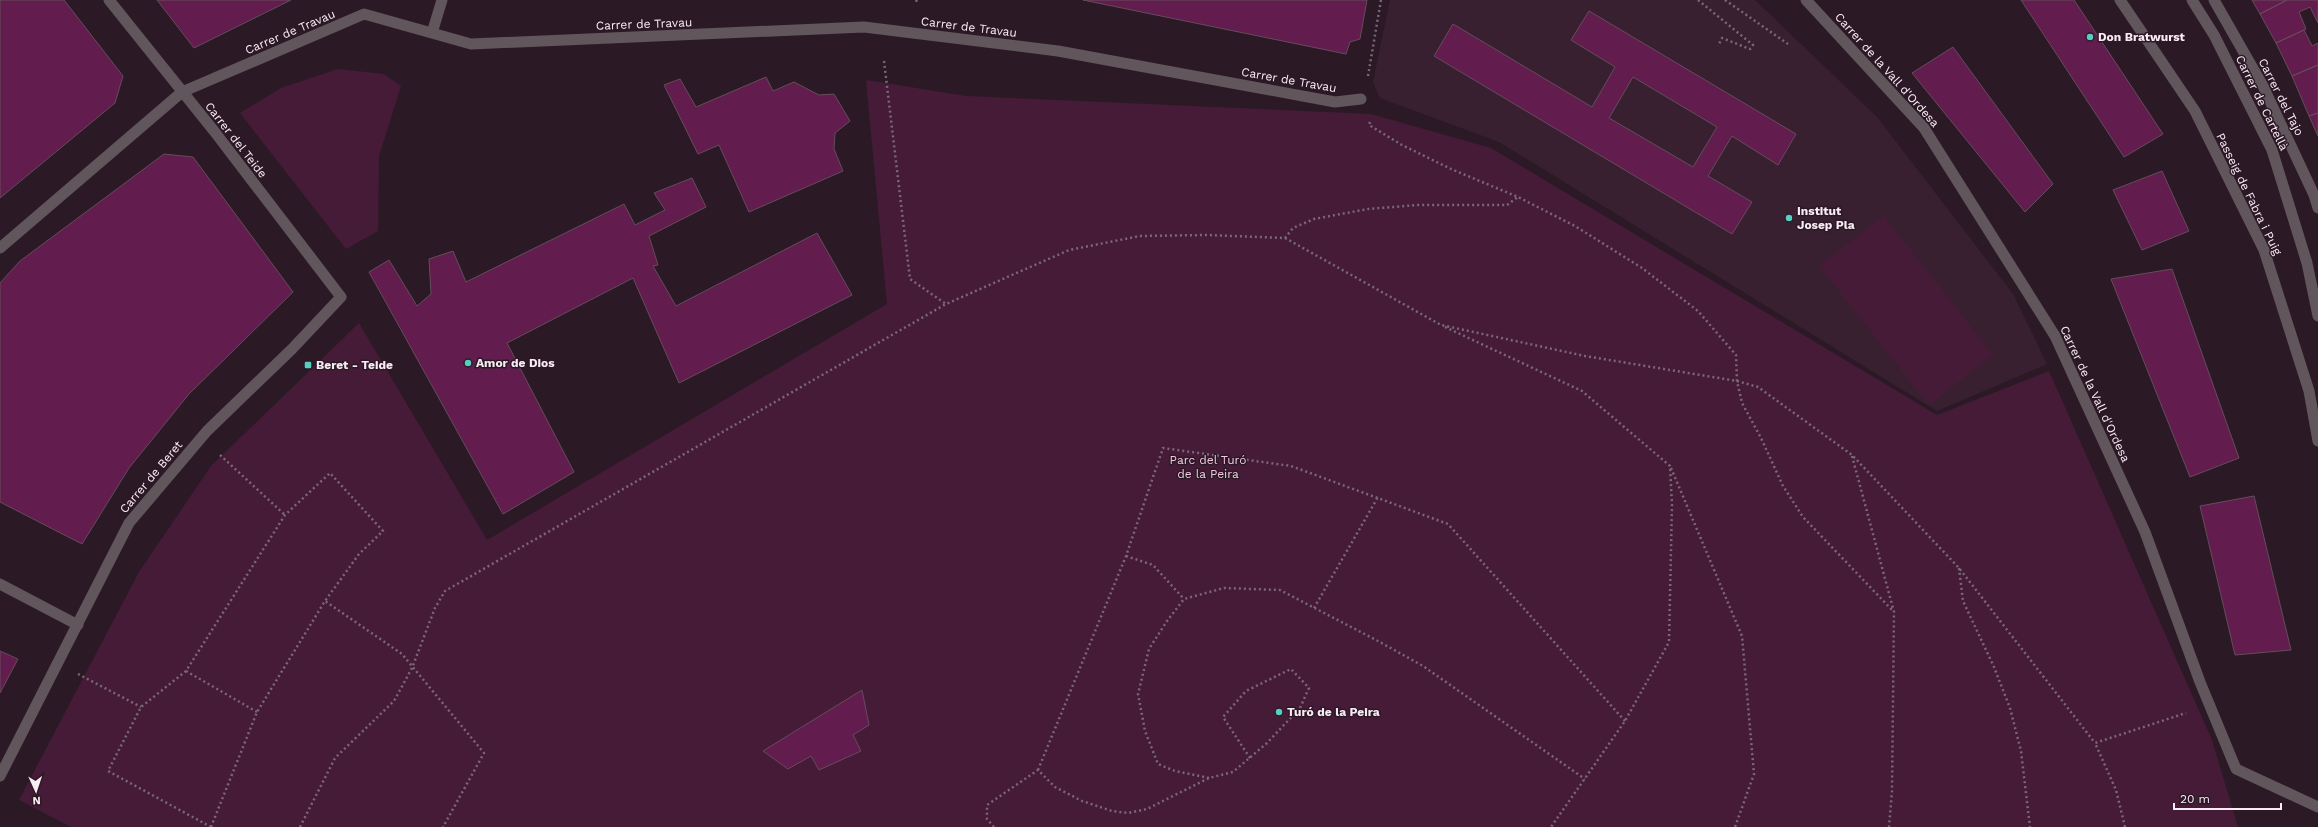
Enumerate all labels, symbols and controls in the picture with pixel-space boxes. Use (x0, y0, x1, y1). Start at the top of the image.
street label: Carrer de Travau (243, 7, 337, 57)
street label: Carrer de la Vall d'Ordesa (1832, 10, 1942, 130)
street label: Carrer de Travau (920, 14, 1018, 40)
street label: Carrer de Travau (596, 15, 692, 33)
place label: Don Bratwurst (2098, 30, 2186, 44)
marker: Don Bratwurst (2085, 32, 2095, 42)
street label: Carrer de Cartellà (2233, 53, 2291, 153)
street label: Carrer del Tajo (2255, 56, 2307, 138)
street label: Carrer de Travau (1240, 65, 1338, 95)
street label: Carrer del Teide (202, 99, 270, 181)
street label: Passeig de Fabra i Puig (2213, 131, 2285, 258)
place label: Institut Josep Pla (1797, 204, 1855, 232)
marker: Institut Josep Pla (1784, 213, 1794, 223)
street label: Carrer de la Vall d'Ordesa (2057, 323, 2133, 465)
place label: Amor de Dios (476, 356, 555, 370)
place label: Beret - Teide (316, 358, 393, 372)
marker: Amor de Dios (463, 358, 473, 368)
marker: Beret - Teide (303, 360, 313, 370)
street label: Carrer de Beret (117, 438, 185, 516)
park label: Parc del Turó de la Peira (1170, 453, 1246, 481)
place label: Turó de la Peira (1287, 705, 1380, 719)
marker: Turó de la Peira (1274, 707, 1284, 717)
north arrow (16, 771, 56, 811)
scale bar (2174, 785, 2281, 811)
text: 20 m (2180, 792, 2210, 806)
text: N (32, 794, 41, 807)

